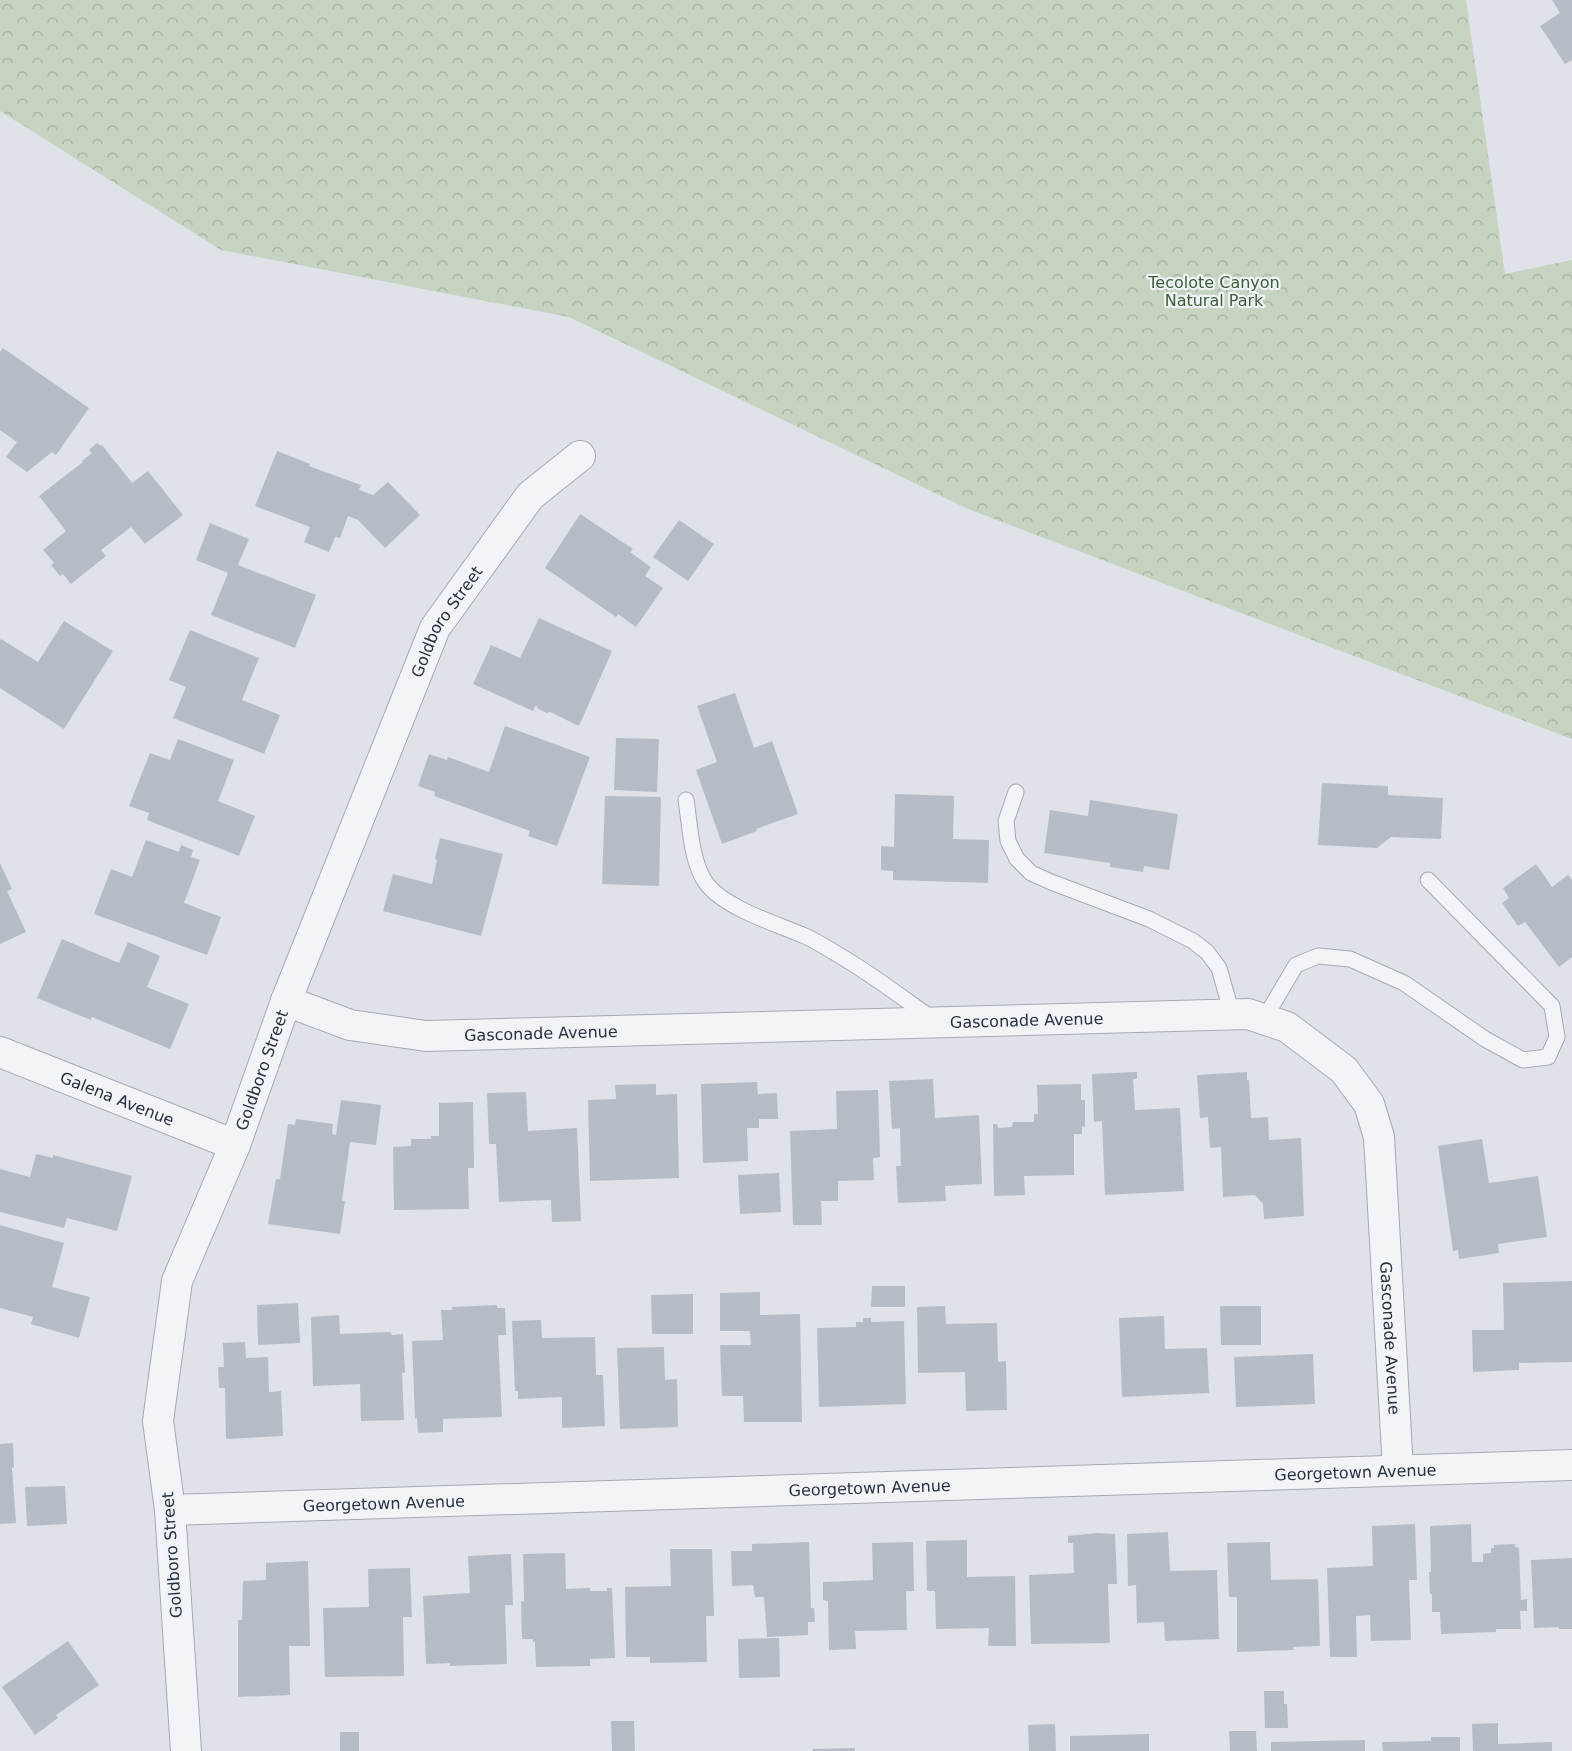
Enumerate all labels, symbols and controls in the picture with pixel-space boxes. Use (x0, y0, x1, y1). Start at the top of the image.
park label: Tecolote Canyon Natural Park (1147, 273, 1280, 310)
street label: Goldboro Street (407, 562, 486, 680)
street label: Goldboro Street (231, 1007, 292, 1133)
street label: Gasconade Avenue (950, 1008, 1104, 1031)
street label: Gasconade Avenue (464, 1021, 618, 1044)
street label: Galena Avenue (57, 1067, 177, 1129)
street label: Gasconade Avenue (1377, 1261, 1404, 1415)
street label: Georgetown Avenue (1274, 1460, 1437, 1484)
street label: Georgetown Avenue (788, 1475, 951, 1500)
street label: Goldboro Street (158, 1491, 186, 1619)
street label: Georgetown Avenue (303, 1491, 465, 1515)

